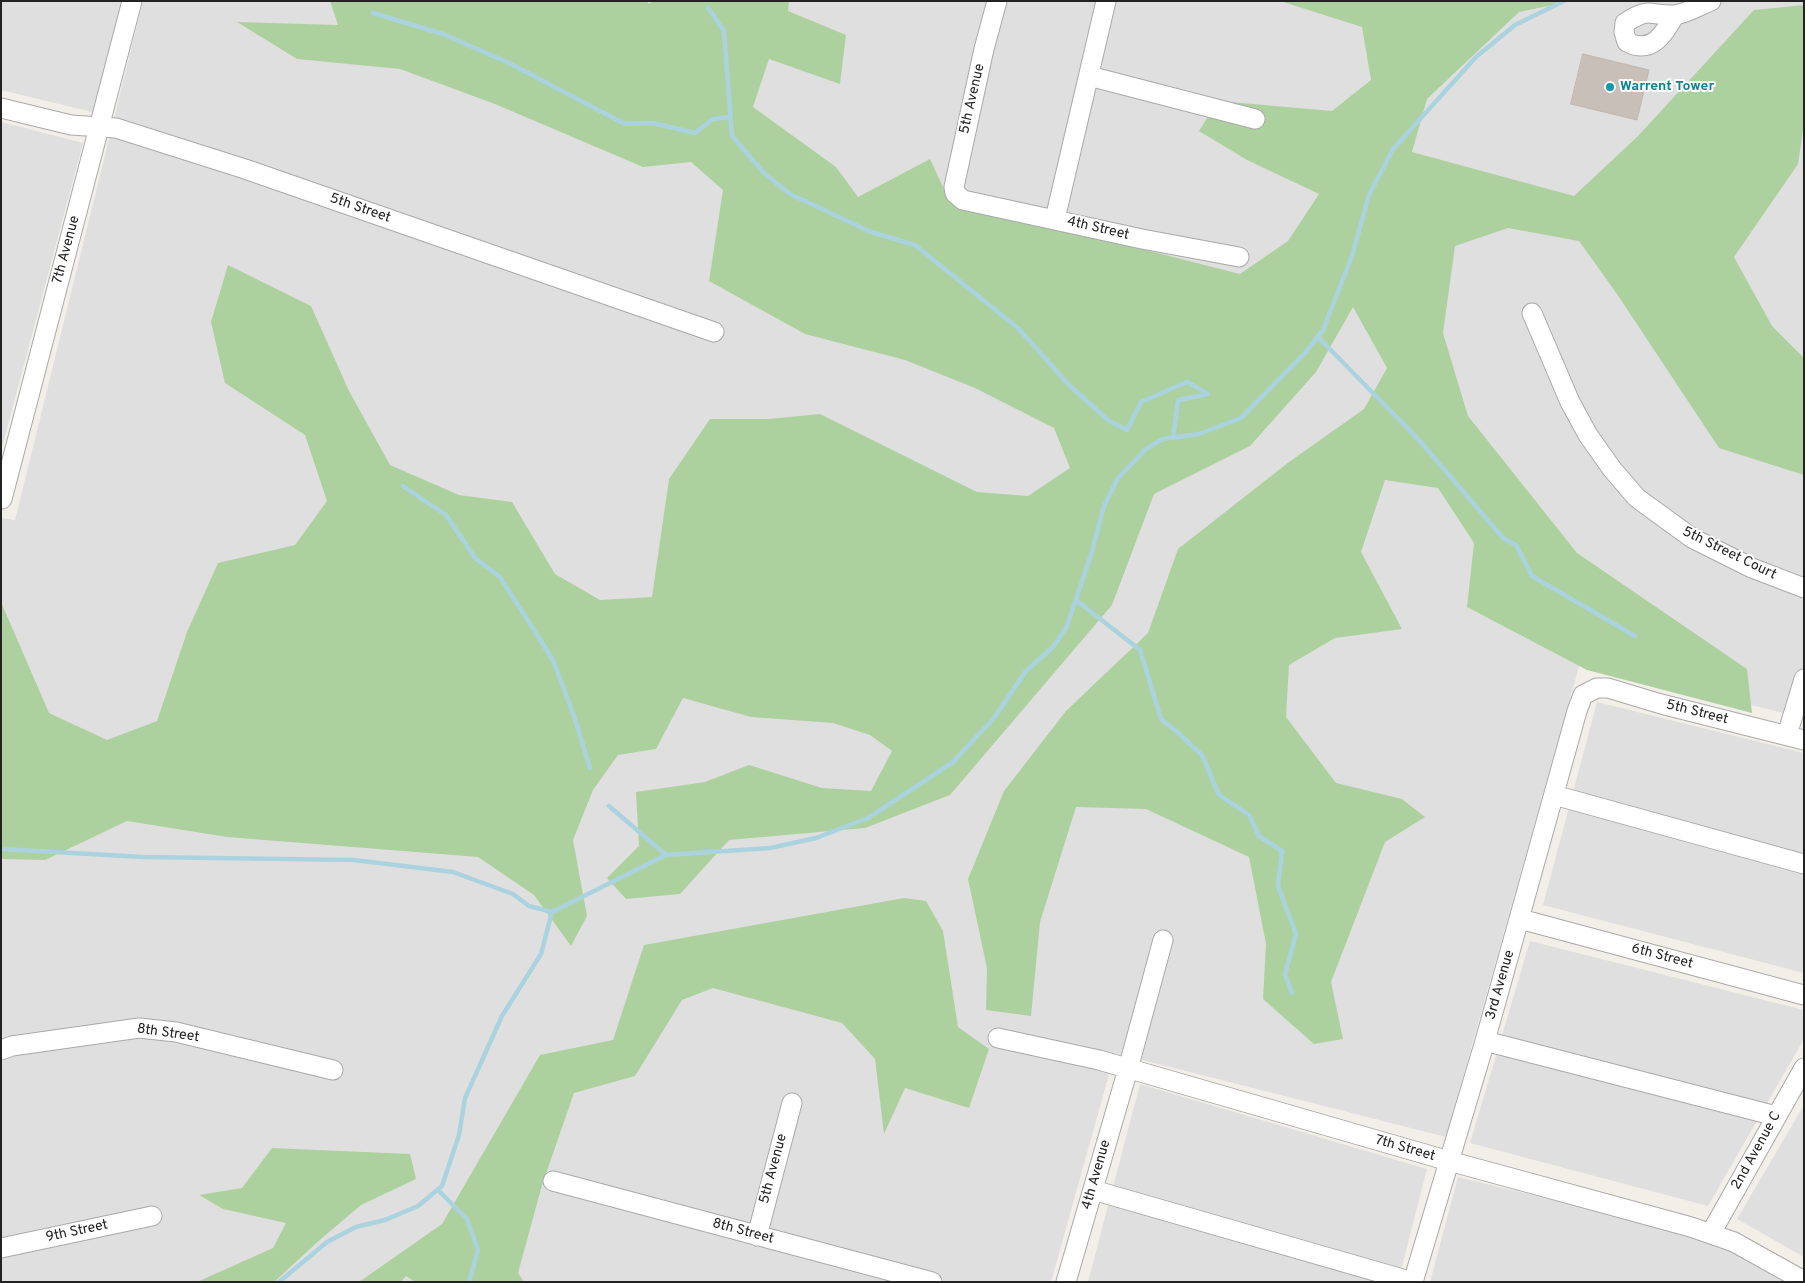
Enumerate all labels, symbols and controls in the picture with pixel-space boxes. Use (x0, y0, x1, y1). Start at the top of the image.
street label: 5th Avenue (957, 62, 989, 136)
place label: Warrent Tower (1620, 79, 1714, 95)
marker: Warrent Tower (1604, 81, 1616, 93)
street label: 5th Street (327, 191, 393, 227)
street label: 7th Avenue (50, 214, 84, 286)
street label: 4th Street (1065, 214, 1131, 244)
street label: 5th Street Court (1679, 524, 1779, 584)
street label: 5th Street (1664, 697, 1730, 729)
street label: 6th Street (1629, 941, 1695, 973)
street label: 3rd Avenue (1483, 948, 1519, 1022)
street label: 8th Street (136, 1021, 200, 1047)
street label: 2nd Avenue C (1729, 1109, 1785, 1193)
street label: 5th Avenue (757, 1132, 791, 1206)
street label: 7th Street (1373, 1132, 1437, 1166)
street label: 4th Avenue (1079, 1138, 1115, 1212)
street label: 8th Street (710, 1216, 776, 1248)
street label: 9th Street (44, 1217, 110, 1247)

